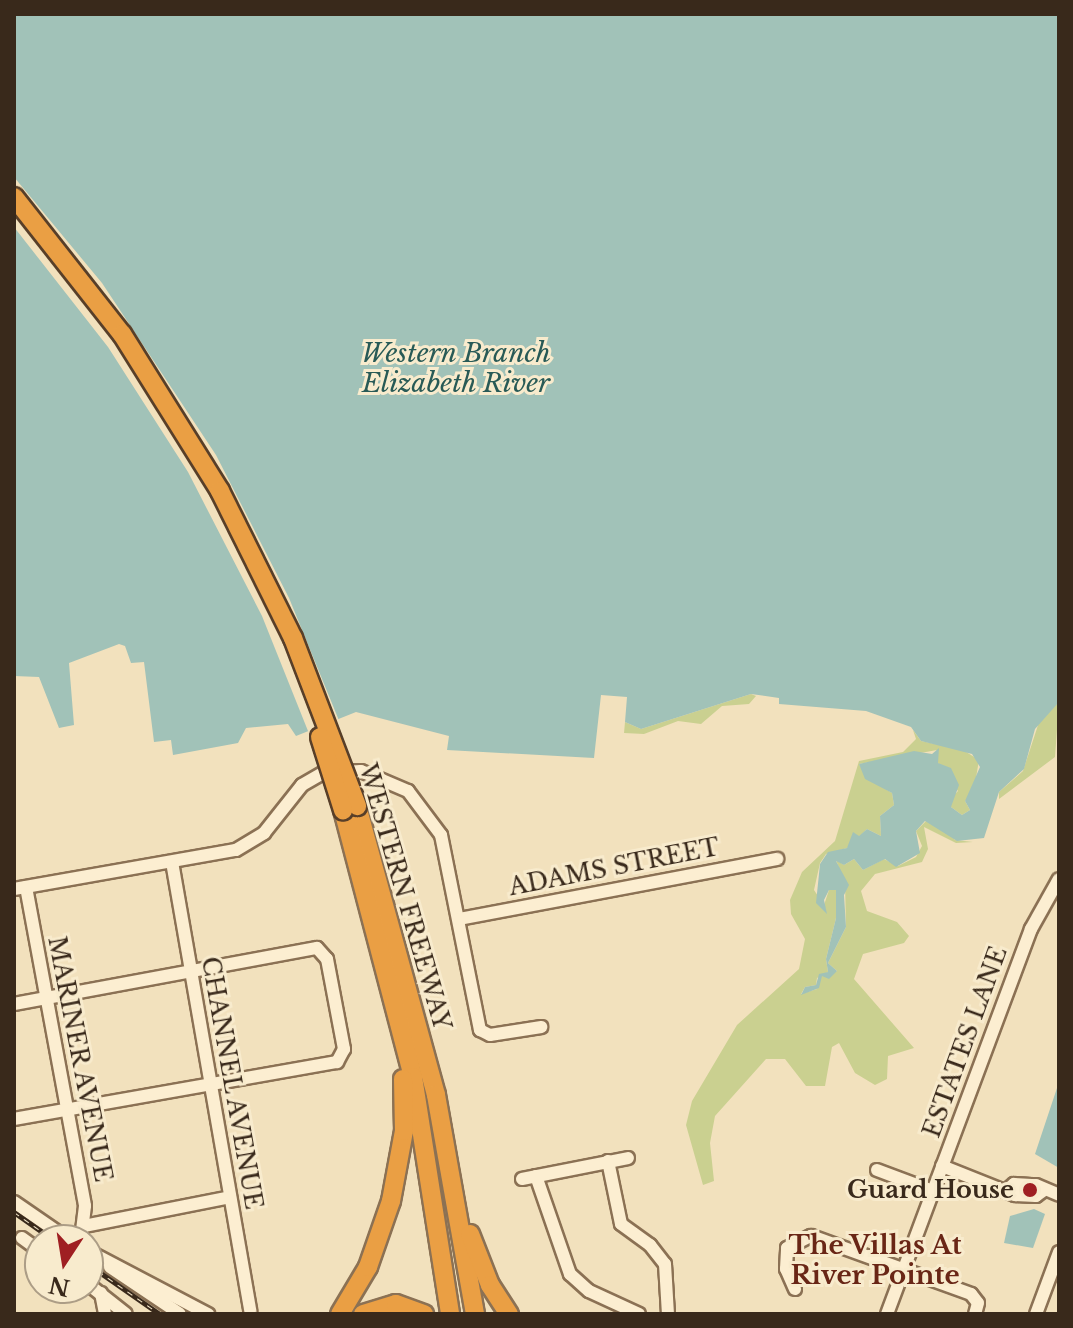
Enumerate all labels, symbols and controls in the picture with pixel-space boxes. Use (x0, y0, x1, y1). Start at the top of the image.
water label: Western Branch Elizabeth River (361, 338, 551, 400)
street label: WESTERN FREEWAY (353, 760, 457, 1034)
street label: ADAMS STREET (506, 832, 722, 902)
street label: MARINER AVENUE (42, 933, 118, 1185)
street label: ESTATES LANE (917, 943, 1013, 1141)
street label: CHANNEL AVENUE (195, 954, 269, 1212)
place label: Guard House (847, 1176, 1014, 1204)
marker: Guard House (1021, 1181, 1039, 1199)
north arrow (24, 1224, 104, 1304)
district label: The Villas At River Pointe (787, 1230, 963, 1292)
text: N (46, 1271, 72, 1301)

